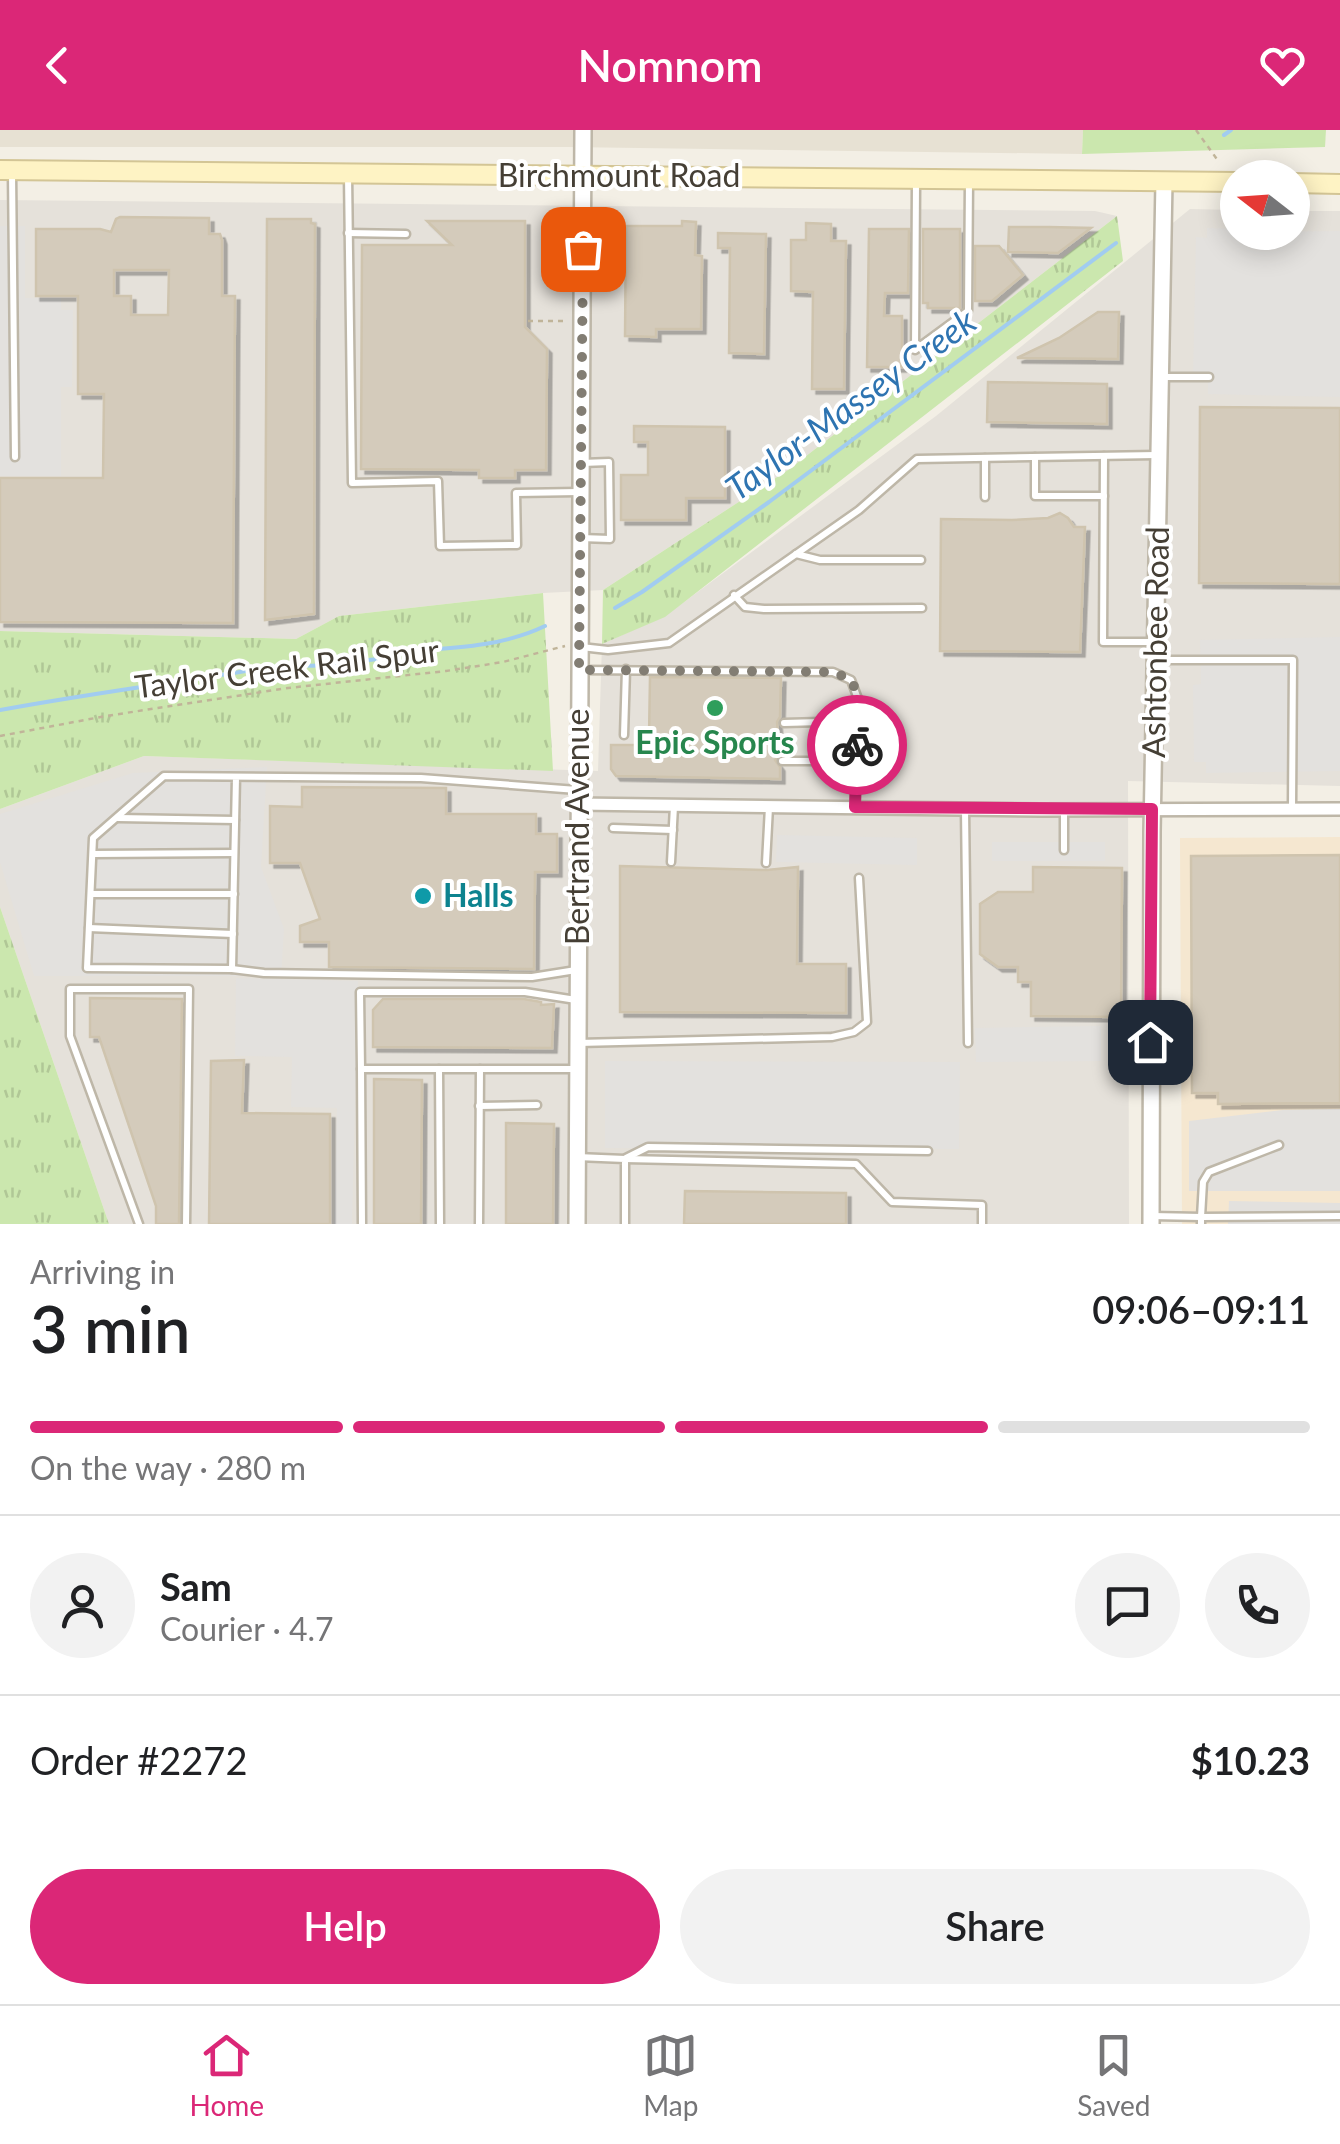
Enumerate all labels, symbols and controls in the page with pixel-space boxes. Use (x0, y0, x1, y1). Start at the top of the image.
icon: back (30, 38, 85, 93)
text: Nomnom (577, 38, 763, 92)
icon: heart (1255, 38, 1310, 93)
street label: Birchmount Road (498, 155, 740, 194)
north arrow (1220, 160, 1310, 250)
map controls (1220, 160, 1310, 250)
pin (541, 207, 626, 292)
icon: bag (556, 222, 611, 277)
water label: Taylor-Massey Creek (717, 298, 983, 508)
street label: Ashtonbee Road (1133, 526, 1176, 758)
street label: Taylor Creek Rail Spur (132, 629, 442, 706)
courier (807, 695, 907, 795)
marker: Epic Sports (704, 697, 726, 719)
street label: Bertrand Avenue (557, 709, 596, 945)
icon: bike (830, 718, 885, 773)
place label: Epic Sports (635, 722, 795, 761)
place label: Halls (443, 875, 513, 914)
marker: Halls (412, 885, 434, 907)
pin (1108, 1000, 1193, 1085)
icon: home (1123, 1015, 1178, 1070)
text: Arriving in (30, 1252, 175, 1291)
text: 09:06–09:11 (1092, 1286, 1310, 1332)
text: 3 min (30, 1289, 190, 1367)
text: On the way · 280 m (30, 1448, 306, 1487)
button: person (30, 1553, 135, 1658)
button: chat (1075, 1553, 1180, 1658)
button: phone (1205, 1553, 1310, 1658)
text: Sam (160, 1563, 232, 1609)
text: Courier · 4.7 (160, 1609, 334, 1648)
text: Order #2272 (30, 1737, 247, 1783)
text: $10.23 (1191, 1737, 1310, 1783)
button: Help (30, 1869, 660, 1984)
button: Share (680, 1869, 1310, 1984)
tab: Home (190, 2028, 264, 2122)
tab: Map (643, 2028, 698, 2122)
tab: Saved (1077, 2028, 1150, 2122)

